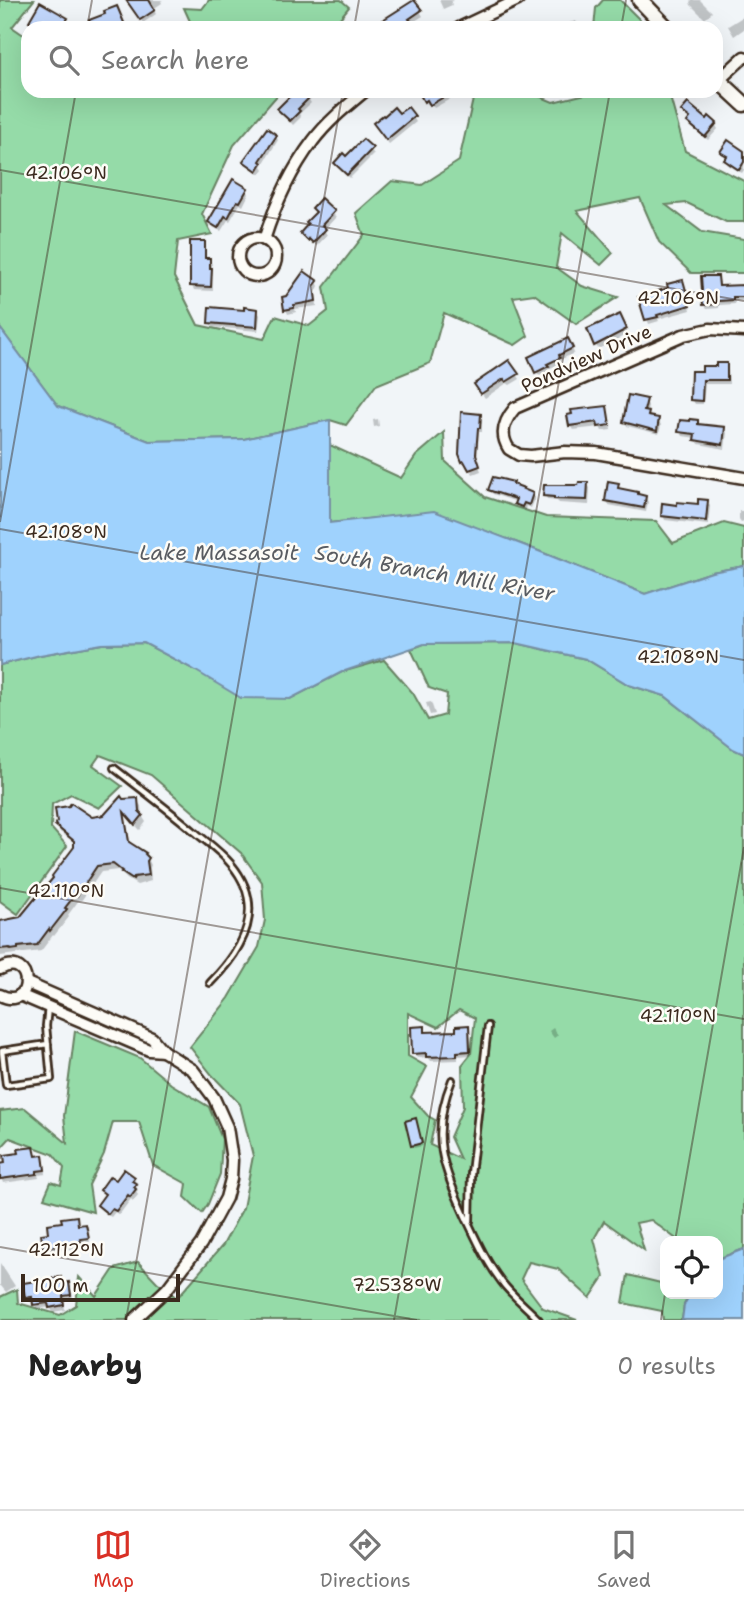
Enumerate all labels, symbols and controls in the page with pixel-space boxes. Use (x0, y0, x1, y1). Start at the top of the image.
search box (21, 21, 723, 98)
icon: search (45, 41, 83, 79)
text: Search here (101, 42, 250, 77)
text: 42.106°N (25, 161, 107, 185)
text: 42.106°N (637, 286, 719, 310)
street label: Pondview Drive (517, 318, 655, 398)
text: 42.108°N (25, 520, 107, 544)
water label: South Branch Mill River (313, 538, 558, 608)
water label: Lake Massasoit (139, 539, 299, 567)
text: 42.108°N (637, 645, 719, 669)
text: 42.110°N (28, 879, 104, 903)
text: 42.110°N (640, 1004, 716, 1028)
map controls (660, 1236, 723, 1299)
button: locate (660, 1236, 723, 1299)
text: 42.112°N (28, 1238, 104, 1262)
scale bar (21, 1271, 180, 1303)
text: 100 m (32, 1273, 89, 1298)
text: 72.538°W (352, 1273, 442, 1297)
text: Nearby (28, 1345, 143, 1386)
text: 0 results (617, 1351, 716, 1381)
tab: Map (93, 1526, 134, 1593)
tab: Directions (320, 1526, 411, 1593)
tab: Saved (597, 1526, 651, 1593)

